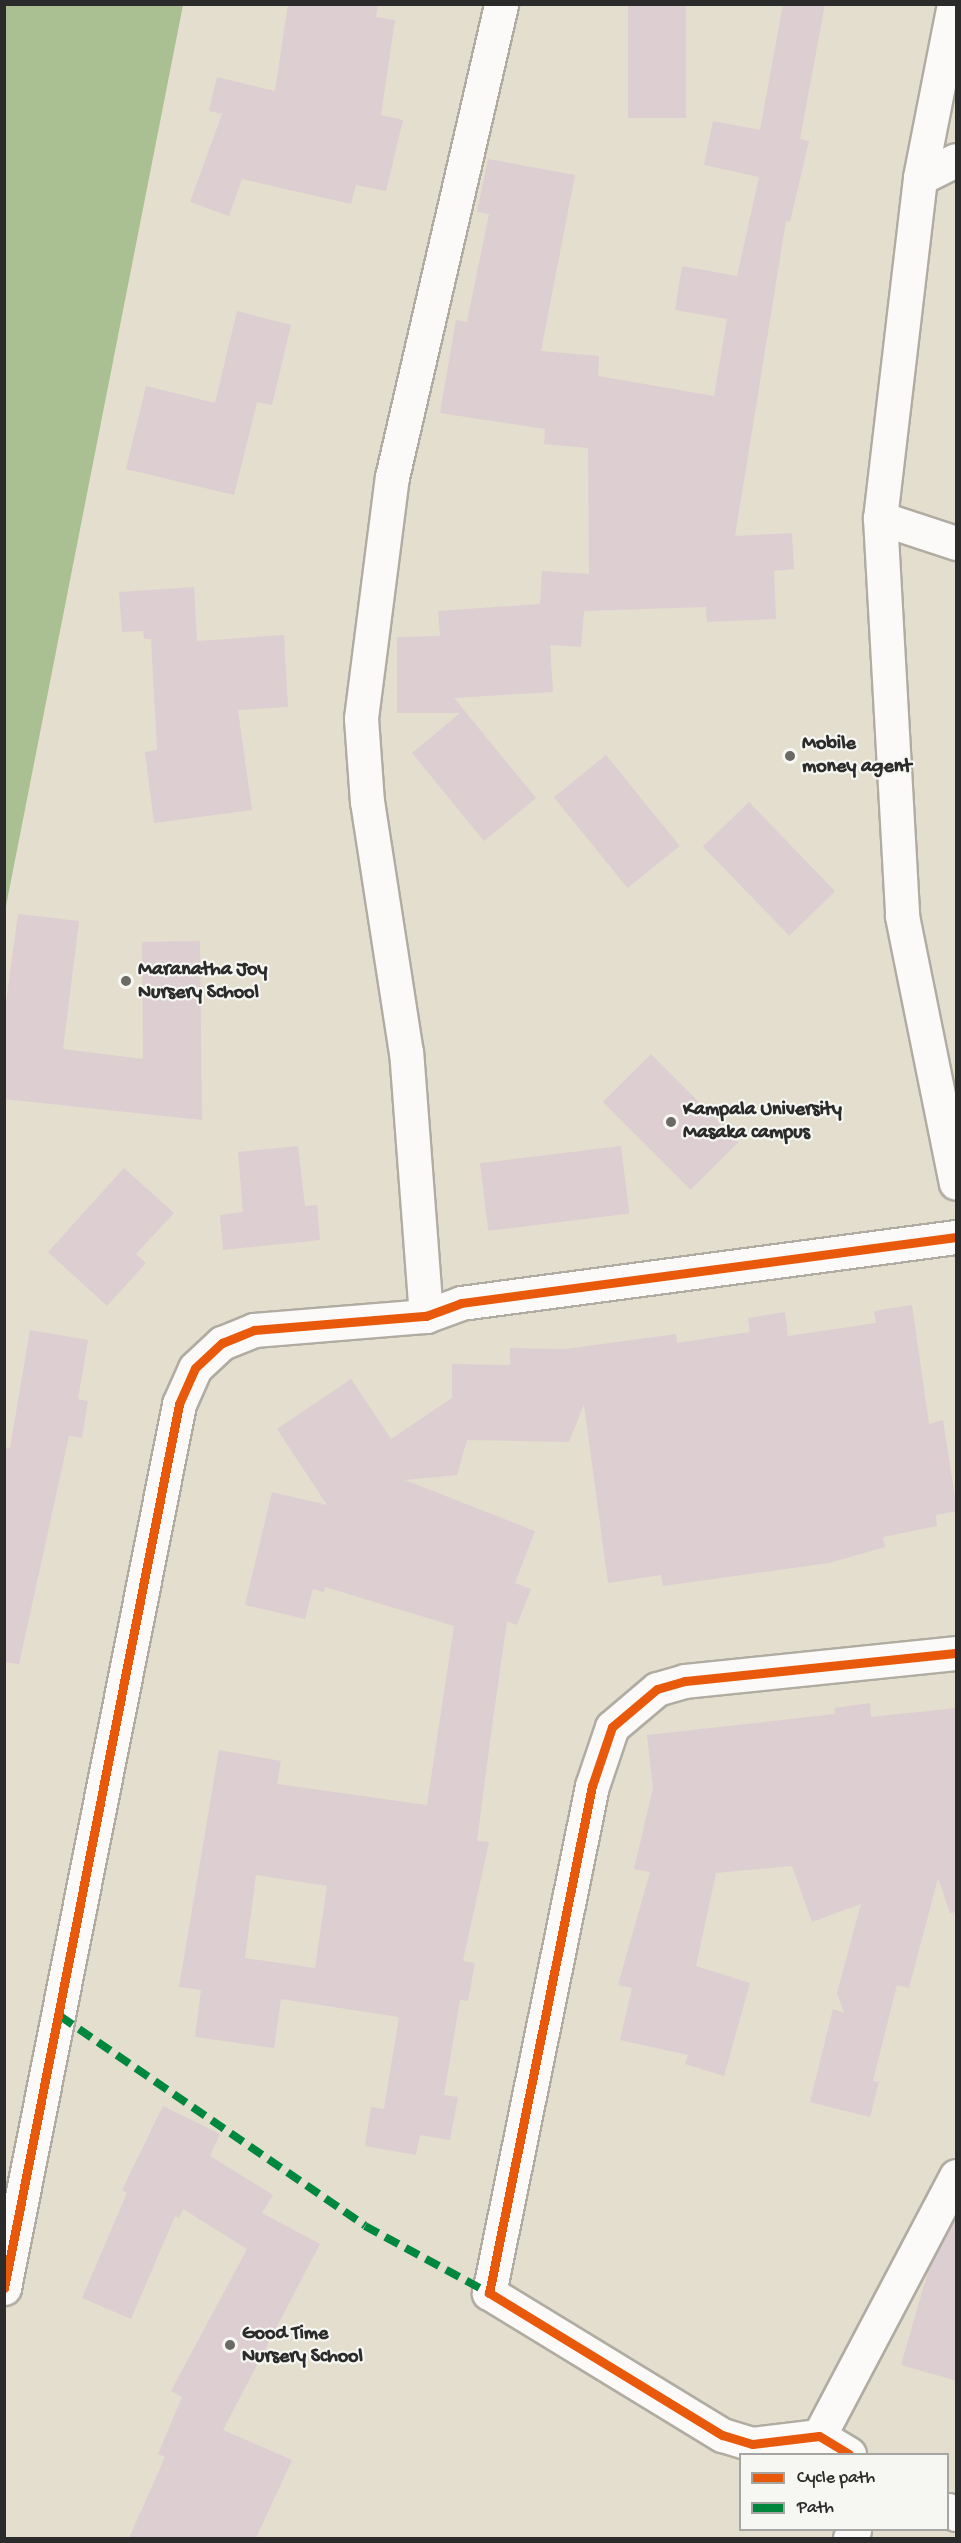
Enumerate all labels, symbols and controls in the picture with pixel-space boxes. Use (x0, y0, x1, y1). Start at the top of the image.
place label: Mobile money agent (802, 732, 911, 779)
marker: Mobile money agent (783, 749, 797, 763)
place label: Maranatha Joy Nursery School (138, 958, 267, 1005)
marker: Maranatha Joy Nursery School (119, 974, 133, 988)
place label: Kampala University Masaka campus (683, 1098, 842, 1145)
marker: Kampala University Masaka campus (664, 1115, 678, 1129)
place label: Good Time Nursery School (242, 2322, 363, 2369)
marker: Good Time Nursery School (223, 2338, 237, 2352)
legend (739, 2453, 949, 2531)
text: Cycle path (797, 2468, 875, 2489)
text: Path (797, 2498, 834, 2519)

